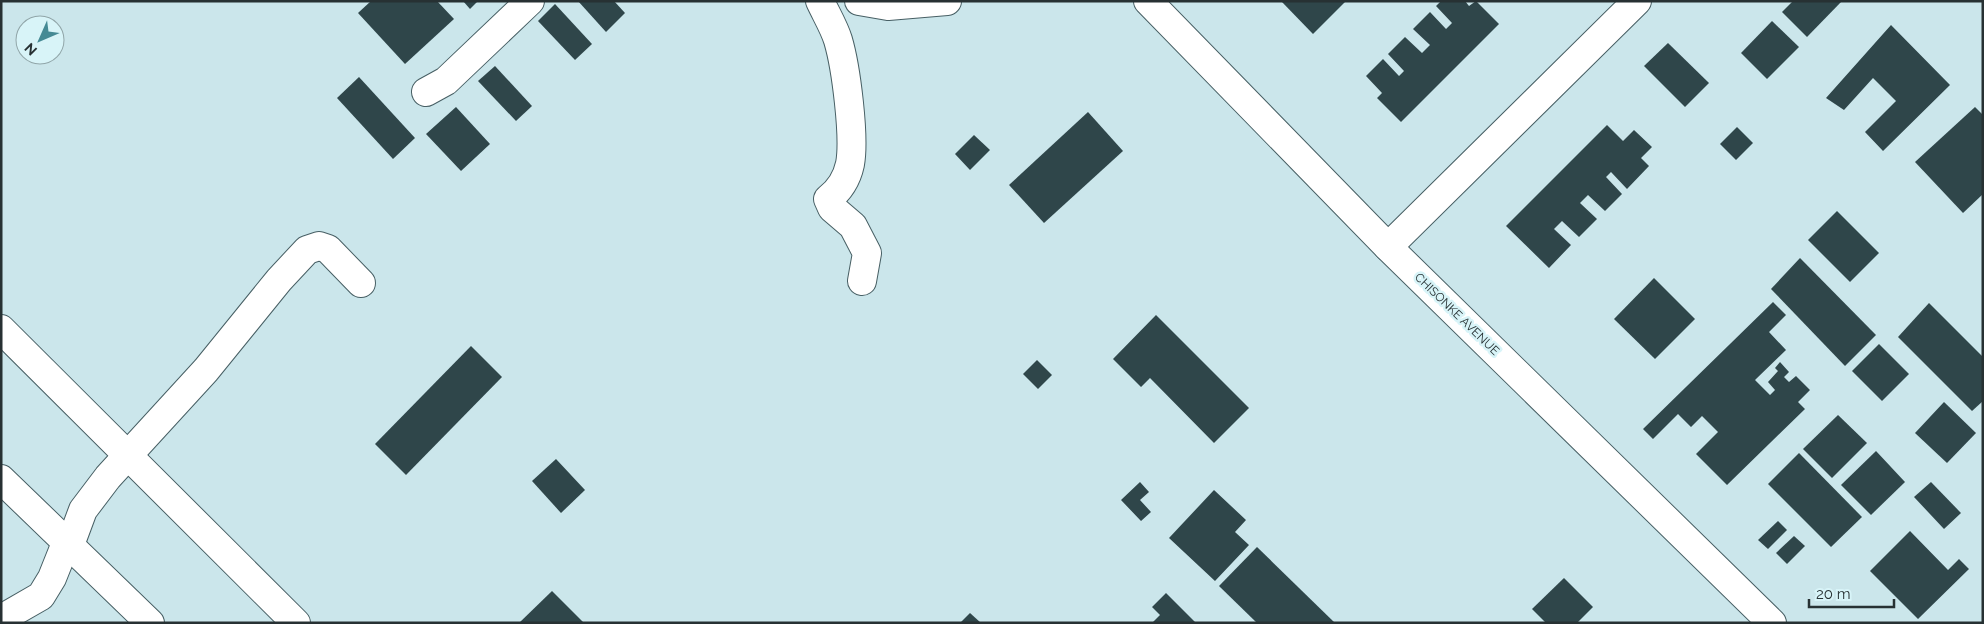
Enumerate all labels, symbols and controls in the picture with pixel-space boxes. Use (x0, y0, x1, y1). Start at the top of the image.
north arrow (15, 15, 65, 65)
text: N (21, 40, 40, 59)
street label: CHISONKE AVENUE (1412, 270, 1502, 358)
scale bar (1809, 576, 1894, 608)
text: 20 m (1816, 585, 1851, 603)

